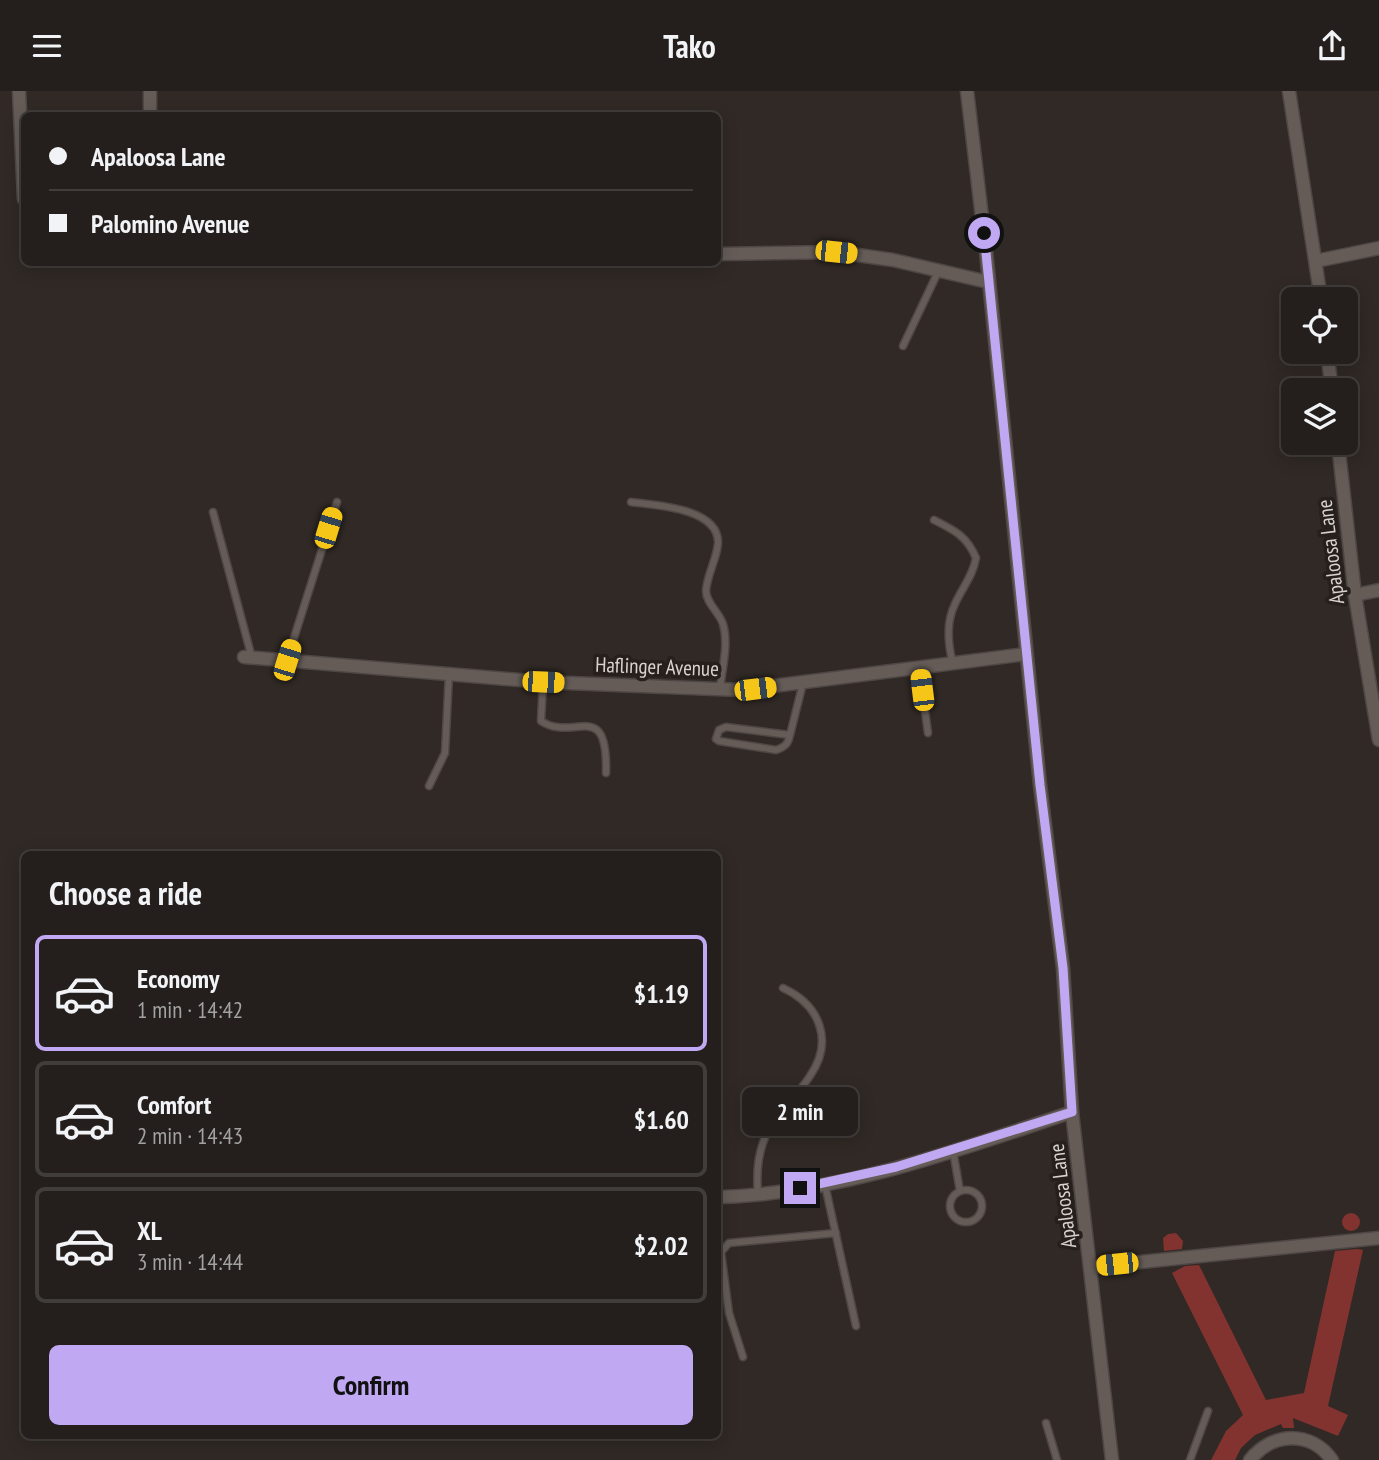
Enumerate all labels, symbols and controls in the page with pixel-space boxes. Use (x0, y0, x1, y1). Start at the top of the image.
text: Tako (663, 25, 716, 67)
icon: menu (28, 27, 66, 65)
icon: share (1313, 27, 1351, 65)
text: Apaloosa Lane (91, 140, 226, 173)
text: Palomino Avenue (91, 207, 250, 240)
route start (968, 217, 1000, 249)
car (815, 239, 858, 265)
map controls (1281, 287, 1358, 455)
button: locate (1281, 287, 1358, 364)
button: layers (1281, 378, 1358, 455)
street label: Apaloosa Lane (1311, 498, 1350, 606)
car (312, 505, 345, 551)
car (271, 637, 304, 683)
street label: Haflinger Avenue (595, 651, 719, 682)
car (910, 668, 935, 712)
car (522, 671, 565, 693)
car (733, 676, 778, 702)
text: Choose a ride (49, 872, 202, 914)
icon: car (53, 962, 116, 1025)
text: Economy (137, 962, 219, 995)
text: $1.19 (634, 977, 689, 1010)
text: 1 min · 14:42 (137, 995, 243, 1024)
callout: 2 min (742, 1087, 858, 1135)
icon: car (53, 1088, 116, 1151)
text: Comfort (137, 1088, 211, 1121)
text: 2 min (777, 1097, 823, 1126)
text: $1.60 (634, 1103, 689, 1136)
text: 2 min · 14:43 (137, 1121, 243, 1150)
street label: Apaloosa Lane (1043, 1142, 1082, 1250)
route end (784, 1172, 816, 1204)
icon: car (53, 1214, 116, 1277)
text: XL (137, 1214, 162, 1247)
text: $2.02 (634, 1229, 689, 1262)
text: 3 min · 14:44 (137, 1247, 243, 1276)
car (1096, 1251, 1139, 1277)
button: Confirm (49, 1345, 693, 1425)

